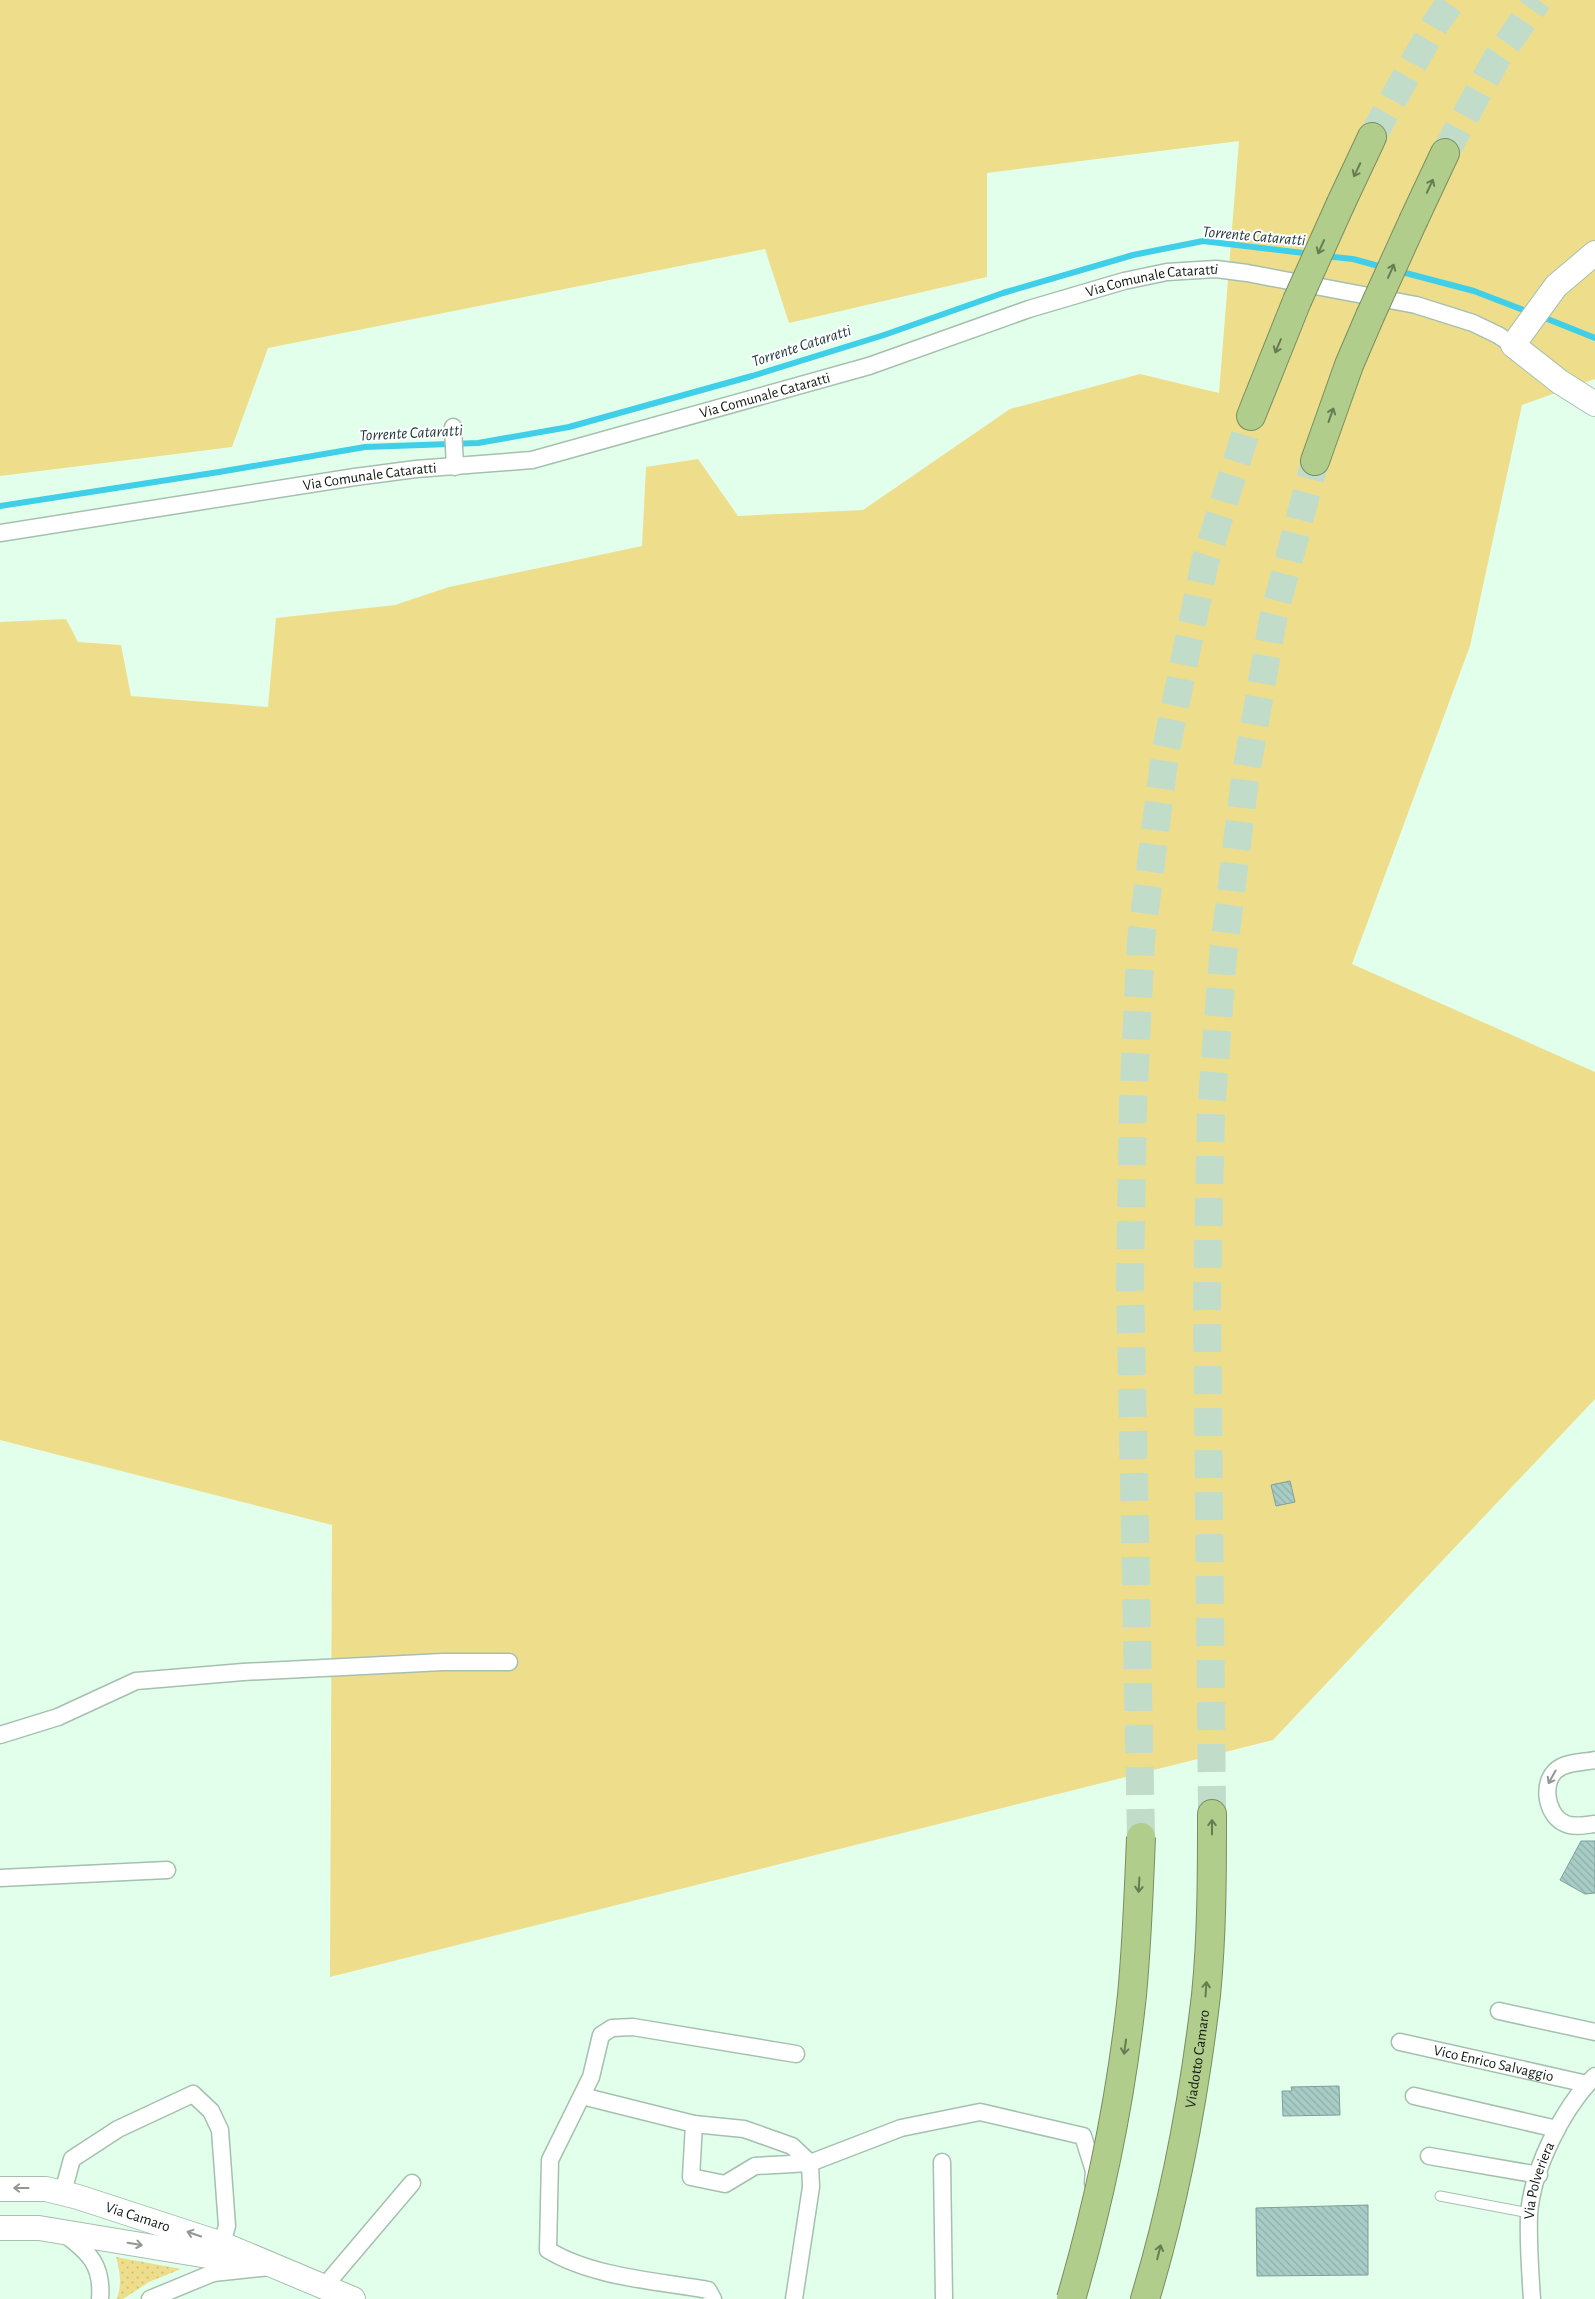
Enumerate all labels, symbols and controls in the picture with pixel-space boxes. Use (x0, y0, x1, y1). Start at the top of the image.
one-way arrow (1352, 162, 1361, 177)
one-way arrow (1426, 179, 1435, 194)
water label: Torrente Cataratti (1202, 224, 1307, 249)
one-way arrow (1316, 239, 1325, 254)
street label: Via Comunale Cataratti (1084, 262, 1219, 300)
one-way arrow (1386, 264, 1396, 279)
water label: Torrente Cataratti (750, 322, 853, 370)
one-way arrow (1272, 338, 1282, 353)
street label: Via Comunale Cataratti (698, 370, 832, 421)
one-way arrow (1327, 407, 1336, 423)
water label: Torrente Cataratti (359, 422, 464, 444)
street label: Via Comunale Cataratti (302, 460, 437, 493)
one-way arrow (1547, 1770, 1557, 1784)
one-way arrow (1207, 1819, 1217, 1836)
one-way arrow (1134, 1876, 1144, 1893)
one-way arrow (1201, 1981, 1211, 1997)
street label: Viadotto Camaro (1183, 2009, 1212, 2109)
one-way arrow (1120, 2039, 1130, 2055)
street label: Vico Enrico Salvaggio (1432, 2043, 1555, 2084)
street label: Via Polveriera (1522, 2140, 1557, 2220)
one-way arrow (14, 2183, 30, 2193)
street label: Via Camaro (104, 2199, 172, 2235)
one-way arrow (187, 2229, 203, 2238)
one-way arrow (126, 2240, 142, 2250)
one-way arrow (1155, 2245, 1164, 2261)

